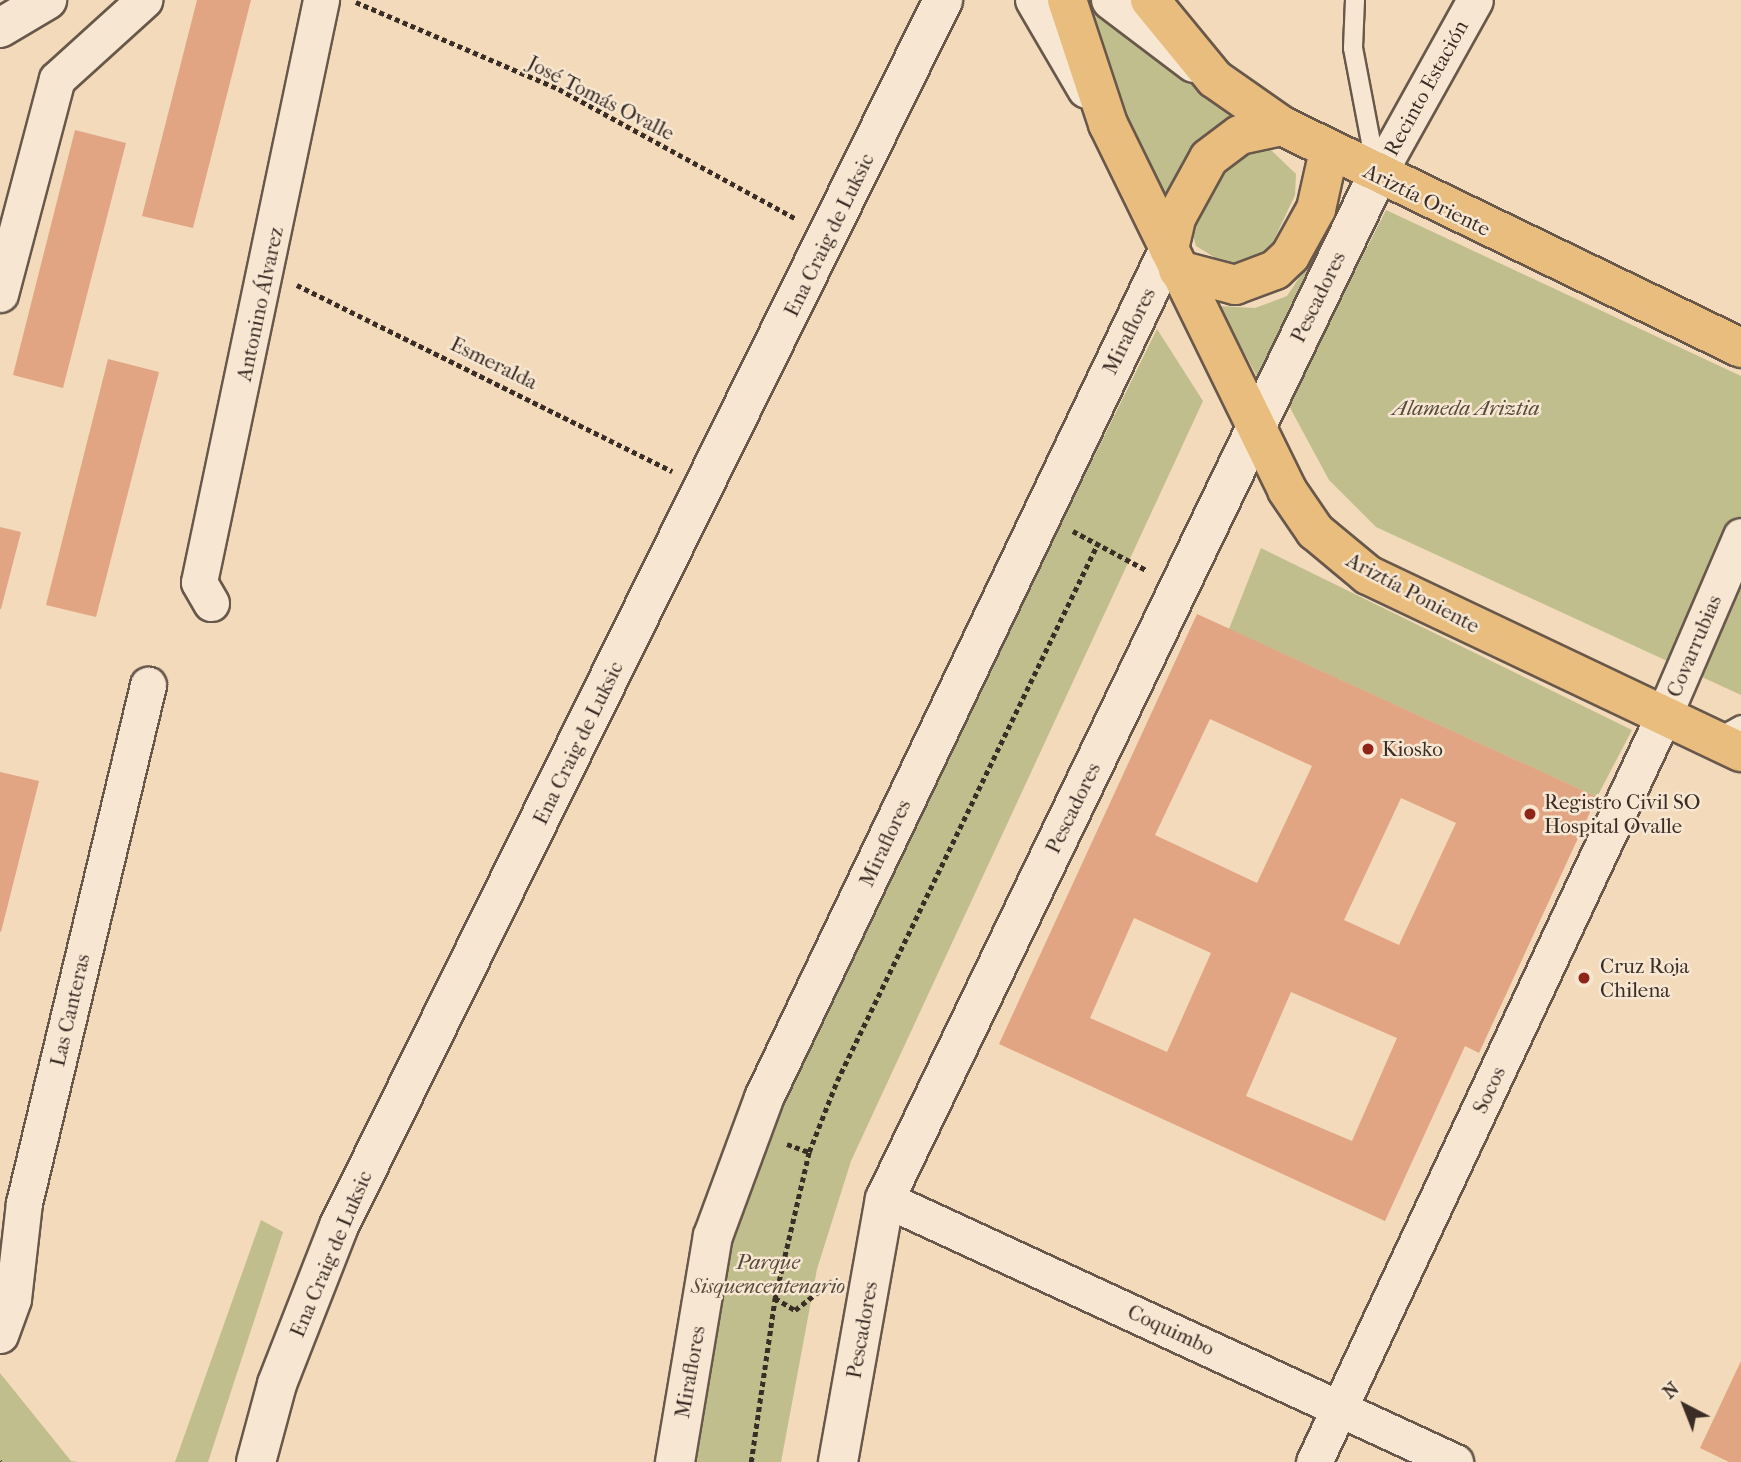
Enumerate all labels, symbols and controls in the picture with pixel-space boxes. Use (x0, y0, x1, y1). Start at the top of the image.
street label: Recinto Estación (1378, 16, 1474, 160)
street label: José Tomás Ovalle (523, 50, 679, 146)
street label: Ena Craig de Luksic (779, 149, 879, 321)
street label: Ariztía Oriente (1360, 158, 1494, 242)
street label: Antonino Álvarez (231, 225, 289, 383)
street label: Pescadores (1285, 247, 1351, 347)
street label: Miraflores (1097, 283, 1161, 379)
street label: Esmeralda (446, 331, 542, 395)
park label: Alameda Ariztia (1393, 395, 1539, 421)
street label: Ariztía Poniente (1342, 547, 1484, 639)
street label: Covarrubias (1661, 591, 1727, 701)
street label: Ena Craig de Luksic (528, 657, 628, 829)
place label: Kiosko (1382, 736, 1443, 762)
marker: Kiosko (1360, 741, 1376, 757)
street label: Pescadores (1040, 758, 1106, 858)
place label: Registro Civil SO Hospital Ovalle (1544, 789, 1700, 839)
street label: Miraflores (854, 795, 916, 891)
marker: Registro Civil SO Hospital Ovalle (1522, 806, 1538, 822)
street label: Las Canteras (45, 951, 95, 1069)
place label: Cruz Roja Chilena (1600, 953, 1689, 1003)
marker: Cruz Roja Chilena (1574, 968, 1594, 988)
street label: Socos (1467, 1062, 1511, 1118)
street label: Ena Craig de Luksic (285, 1167, 377, 1341)
park label: Parque Sisquencentenario (691, 1249, 845, 1299)
street label: Pescadores (841, 1279, 883, 1381)
street label: Coquimbo (1124, 1299, 1218, 1361)
street label: Miraflores (669, 1324, 711, 1420)
north arrow (1650, 1371, 1720, 1441)
text: N (1658, 1377, 1684, 1403)

